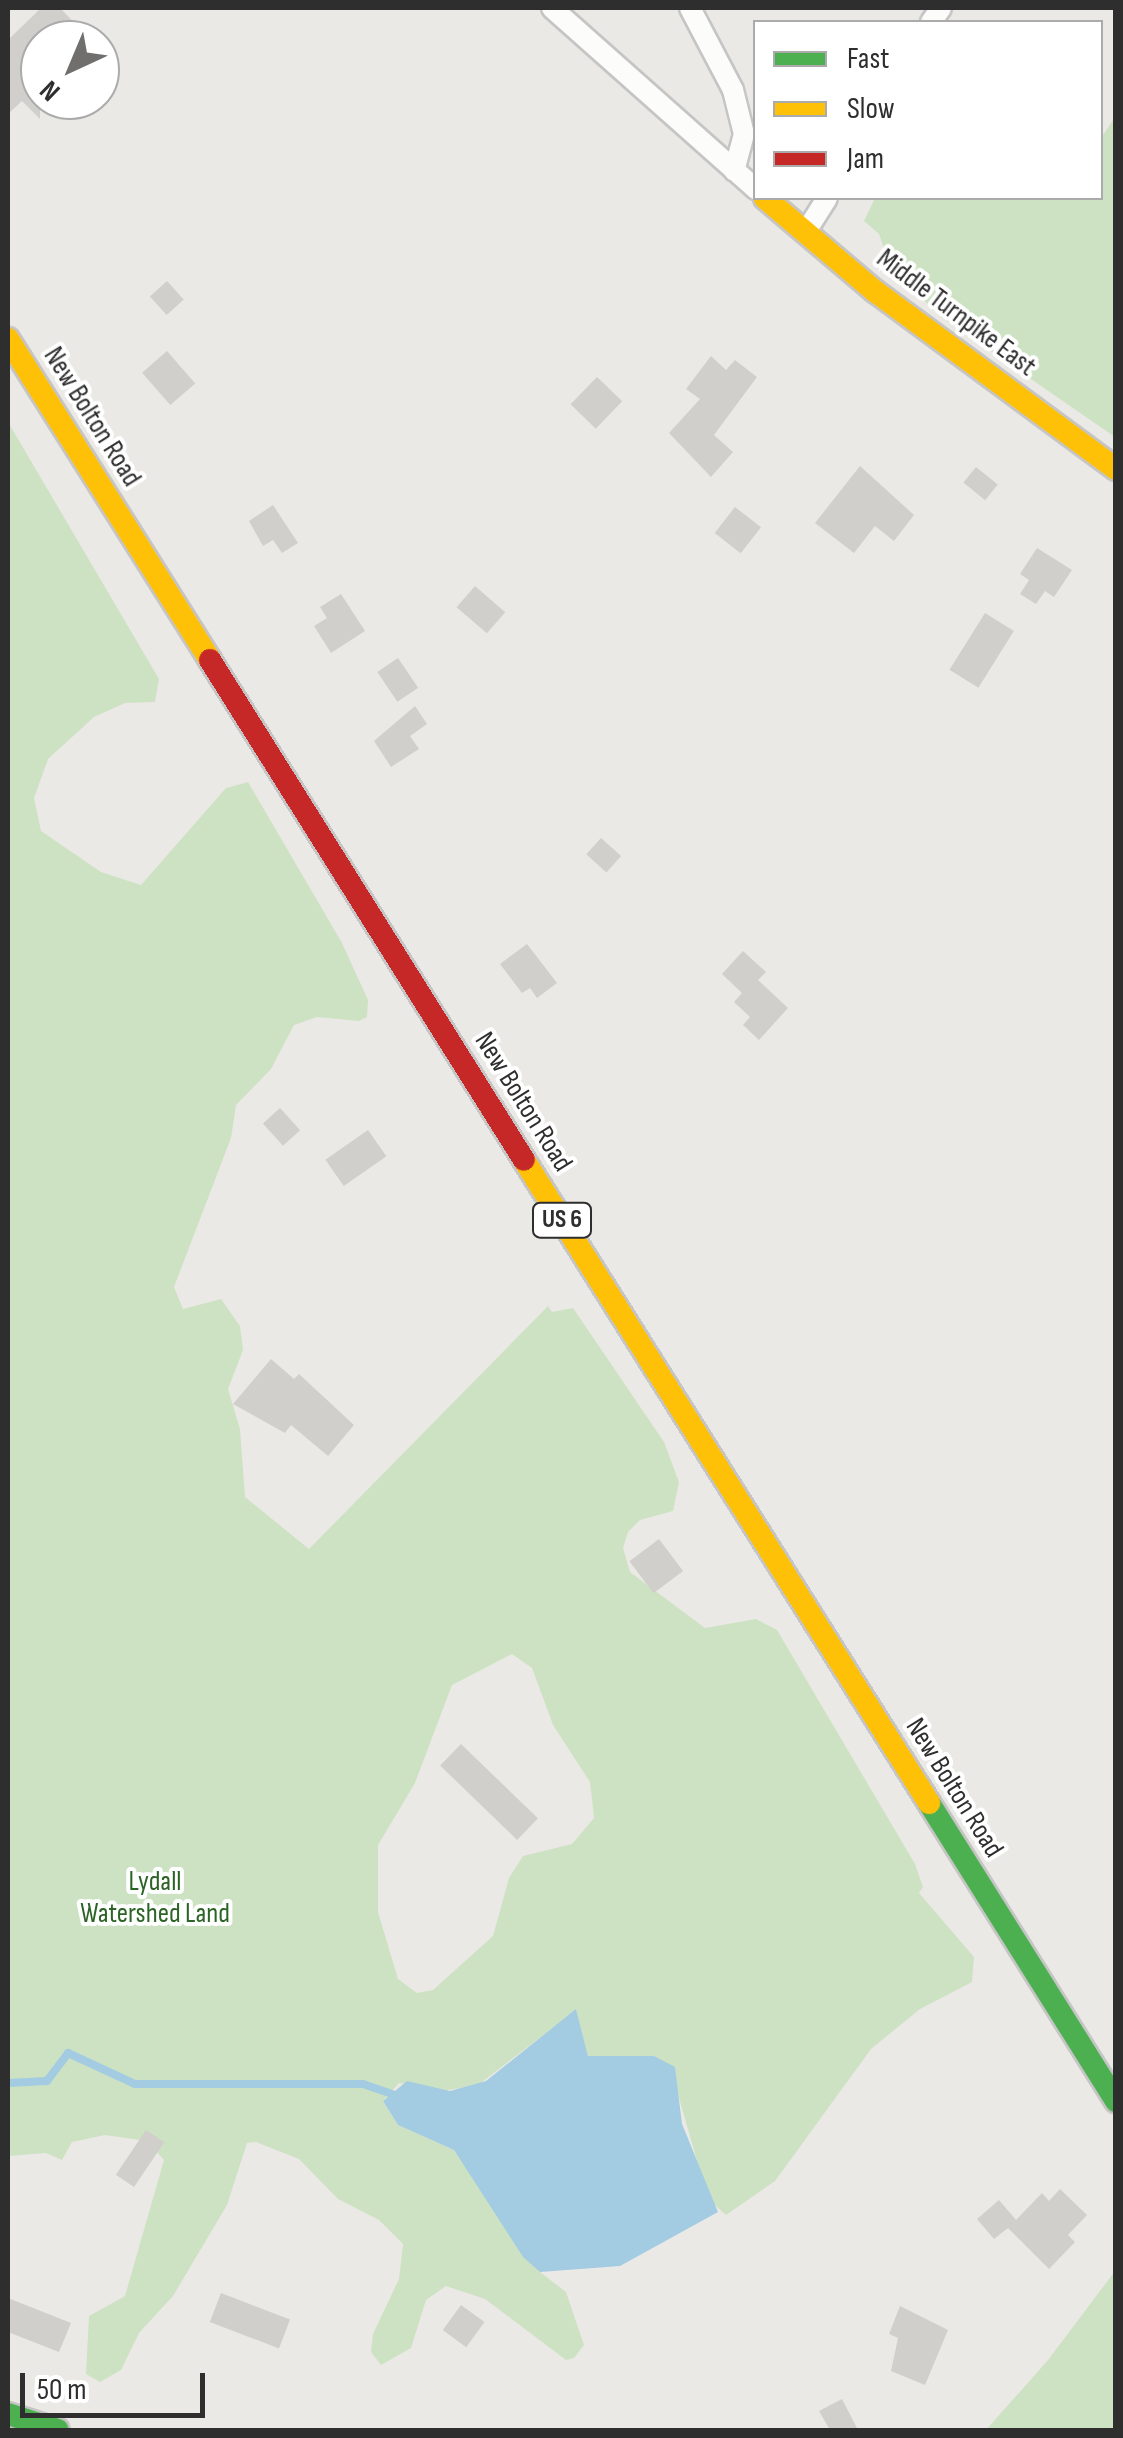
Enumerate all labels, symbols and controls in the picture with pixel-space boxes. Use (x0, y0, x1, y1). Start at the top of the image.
north arrow (20, 20, 120, 120)
legend (753, 20, 1103, 200)
text: Fast (847, 41, 889, 77)
text: N (33, 73, 67, 108)
text: Slow (847, 91, 895, 127)
text: Jam (847, 141, 884, 177)
street label: Middle Turnpike East (870, 242, 1042, 384)
street label: New Bolton Road (36, 341, 148, 493)
street label: New Bolton Road (467, 1026, 579, 1178)
road number: US 6 (532, 1200, 592, 1240)
street label: New Bolton Road (898, 1712, 1010, 1864)
park label: Lydall Watershed Land (80, 1865, 230, 1931)
scale bar (25, 2353, 210, 2415)
text: 50 m (37, 2372, 86, 2408)

